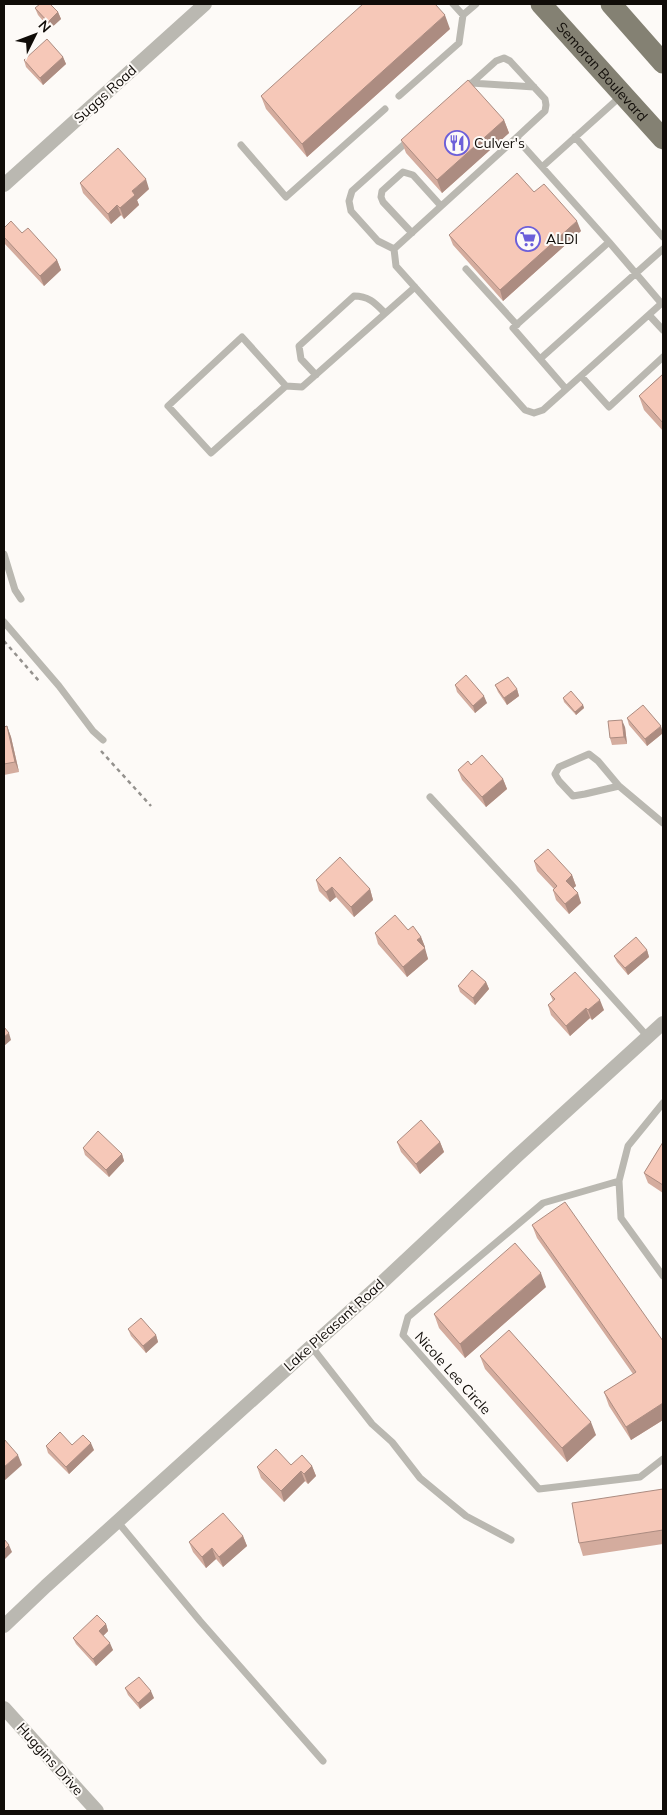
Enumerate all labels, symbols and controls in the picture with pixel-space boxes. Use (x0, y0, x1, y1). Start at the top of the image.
north arrow (10, 10, 60, 60)
text: N (34, 16, 55, 36)
street label: Semoran Boulevard (553, 18, 651, 125)
street label: Suggs Road (70, 61, 140, 127)
restaurant icon: Culver's (444, 130, 470, 156)
place label: Culver's (474, 134, 525, 152)
supermarket icon: ALDI (515, 226, 541, 252)
place label: ALDI (546, 230, 578, 248)
street label: Lake Pleasant Road (280, 1275, 388, 1375)
street label: Nicole Lee Circle (411, 1328, 495, 1418)
street label: Huggins Drive (13, 1719, 87, 1799)

